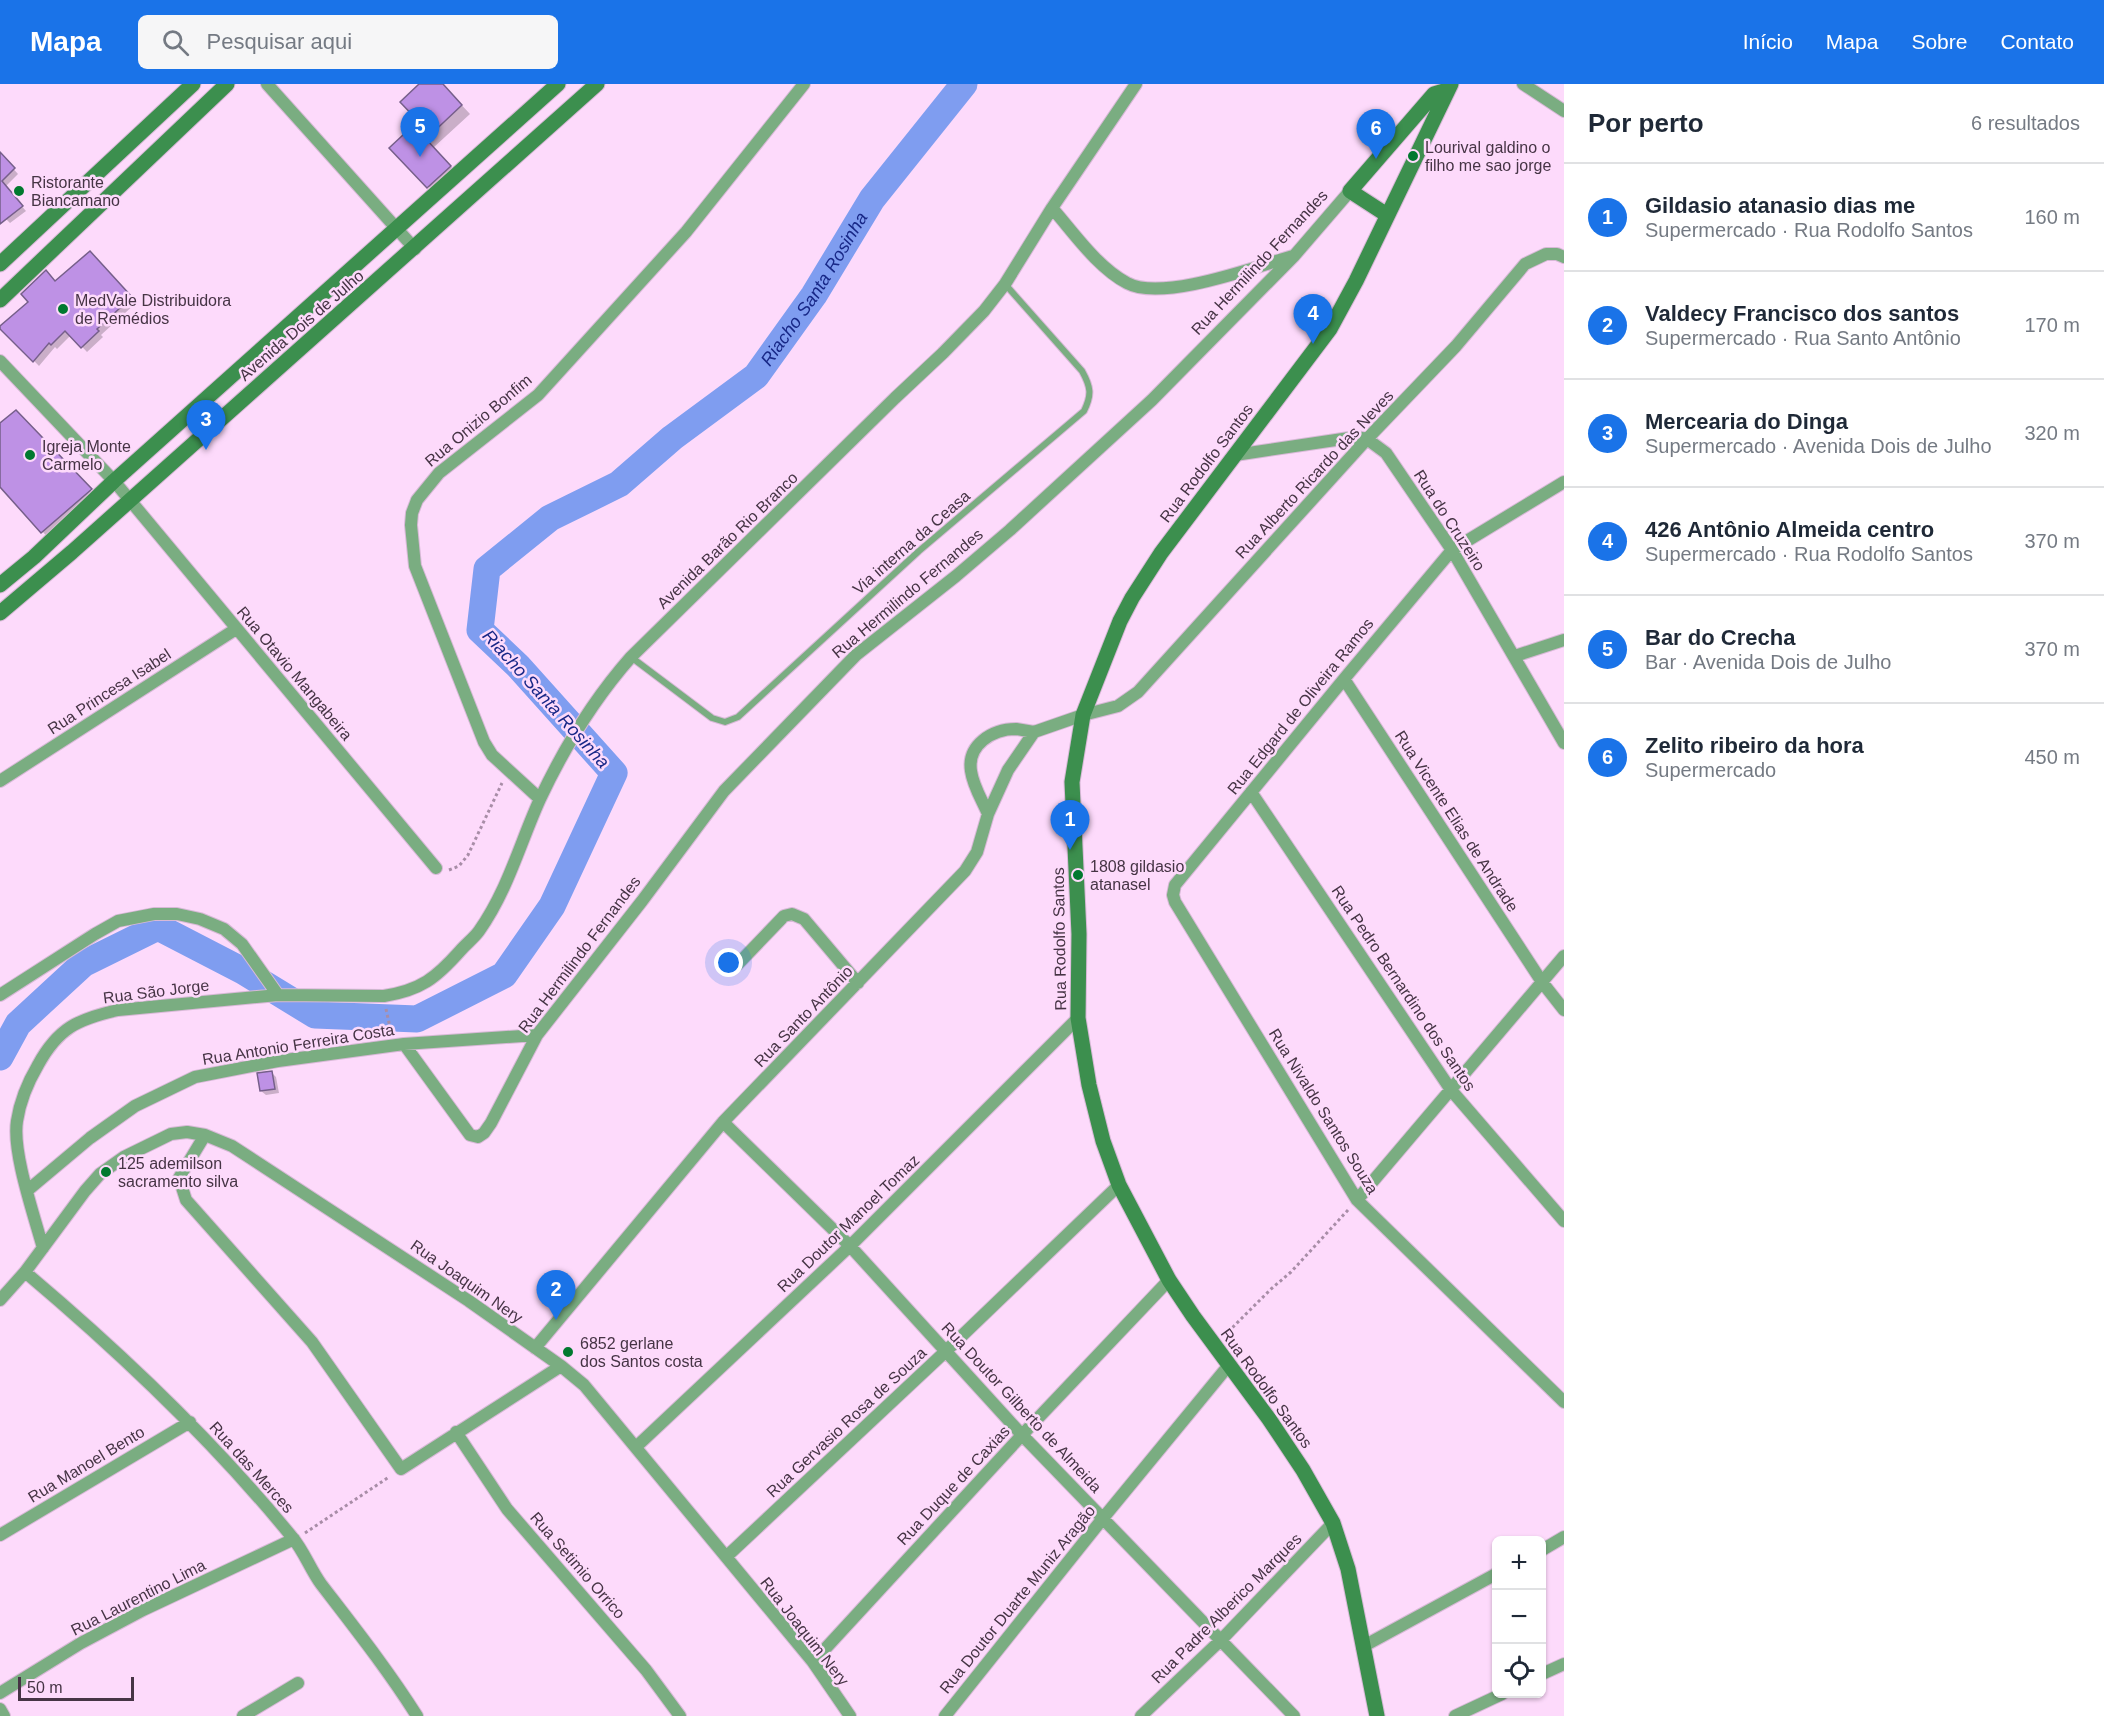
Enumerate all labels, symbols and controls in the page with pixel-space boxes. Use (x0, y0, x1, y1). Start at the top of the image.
search box (138, 15, 558, 69)
text: Mapa (30, 26, 102, 57)
icon: search (159, 26, 192, 59)
text: Pesquisar aqui (207, 29, 352, 54)
text: Início (1743, 30, 1793, 53)
text: Mapa (1826, 30, 1878, 53)
text: Sobre (1911, 30, 1967, 53)
text: Contato (2000, 30, 2074, 53)
pin: 5 (400, 107, 440, 157)
text: Por perto (1588, 108, 1704, 138)
pin: 6 (1356, 110, 1396, 159)
text: 6 resultados (1971, 112, 2080, 134)
place label: Lourival galdino o filho me sao jorge (1425, 139, 1551, 174)
marker: Lourival galdino o filho me sao jorge (1406, 149, 1420, 163)
place label: Ristorante Biancamano (31, 174, 120, 209)
marker: Ristorante Biancamano (12, 184, 26, 198)
street label: Rua Hermilindo Fernandes (1188, 187, 1331, 338)
text: Gildasio atanasio dias me (1645, 193, 1915, 218)
text: 1 (1602, 206, 1613, 228)
text: 160 m (2024, 206, 2080, 228)
water label: Riacho Santa Rosinha (757, 209, 872, 369)
text: Supermercado · Rua Rodolfo Santos (1645, 219, 1973, 241)
street label: Avenida Dois de Julho (236, 267, 367, 384)
place label: MedVale Distribuidora de Remédios (75, 292, 231, 327)
pin: 4 (1294, 294, 1332, 344)
text: Valdecy Francisco dos santos (1645, 301, 1959, 326)
marker: MedVale Distribuidora de Remédios (56, 302, 70, 316)
text: 2 (1602, 314, 1613, 336)
text: 170 m (2024, 314, 2080, 336)
text: Supermercado · Rua Santo Antônio (1645, 327, 1961, 349)
street label: Rua Onizio Bonfim (422, 371, 535, 470)
street label: Rua Alberto Ricardo das Neves (1232, 387, 1397, 562)
pin: 3 (186, 400, 226, 450)
street label: Rua Rodolfo Santos (1157, 401, 1256, 526)
text: Mercearia do Dinga (1645, 409, 1848, 434)
text: 3 (1602, 422, 1613, 444)
text: 320 m (2024, 422, 2080, 444)
text: Supermercado · Avenida Dois de Julho (1645, 435, 1992, 457)
place label: Igreja Monte Carmelo (42, 438, 131, 473)
marker: Igreja Monte Carmelo (23, 448, 37, 462)
street label: Rua do Cruzeiro (1411, 467, 1488, 574)
street label: Avenida Barão Rio Branco (654, 469, 801, 612)
street label: Via interna da Ceasa (849, 487, 973, 598)
text: 426 Antônio Almeida centro (1645, 517, 1934, 542)
street label: Rua Hermilindo Fernandes (829, 525, 986, 661)
text: 4 (1602, 530, 1613, 552)
text: 370 m (2024, 530, 2080, 552)
text: Supermercado · Rua Rodolfo Santos (1645, 543, 1973, 565)
street label: Rua Otavio Mangabeira (234, 603, 356, 744)
street label: Rua Edgard de Oliveira Ramos (1224, 615, 1377, 798)
text: Bar do Crecha (1645, 625, 1795, 650)
water label: Riacho Santa Rosinha (479, 626, 613, 772)
text: 5 (1602, 638, 1613, 660)
text: 370 m (2024, 638, 2080, 660)
street label: Rua Princesa Isabel (45, 645, 174, 738)
text: Bar · Avenida Dois de Julho (1645, 651, 1891, 673)
street label: Rua Vicente Elias de Andrade (1392, 728, 1522, 915)
text: Zelito ribeiro da hora (1645, 733, 1864, 758)
text: 6 (1602, 746, 1613, 768)
text: 450 m (2024, 746, 2080, 768)
text: Supermercado (1645, 759, 1776, 781)
pin: 1 (1050, 800, 1090, 850)
place label: 1808 gildasio atanasel (1090, 858, 1184, 893)
street label: Rua Rodolfo Santos (1050, 867, 1069, 1011)
marker: 1808 gildasio atanasel (1071, 868, 1085, 882)
street label: Rua Hermilindo Fernandes (515, 873, 644, 1036)
street label: Rua Pedro Bernardino dos Santos (1328, 883, 1479, 1094)
your location (714, 948, 743, 977)
street label: Rua Santo Antônio (751, 962, 856, 1070)
street label: Rua São Jorge (102, 977, 210, 1006)
street label: Rua Antonio Ferreira Costa (201, 1021, 395, 1068)
street label: Rua Nivaldo Santos Souza (1266, 1026, 1382, 1197)
street label: Rua Doutor Manoel Tomaz (774, 1151, 923, 1295)
place label: 125 ademilson sacramento silva (118, 1155, 238, 1190)
marker: 125 ademilson sacramento silva (99, 1165, 113, 1179)
street label: Rua Joaquim Nery (408, 1236, 526, 1326)
pin: 2 (536, 1270, 576, 1320)
street label: Rua Doutor Gilberto de Almeida (938, 1319, 1105, 1496)
street label: Rua Rodolfo Santos (1218, 1325, 1316, 1451)
place label: 6852 gerlane dos Santos costa (580, 1335, 703, 1370)
street label: Rua Gervasio Rosa de Souza (763, 1344, 930, 1501)
marker: 6852 gerlane dos Santos costa (561, 1345, 575, 1359)
street label: Rua das Merces (206, 1418, 297, 1516)
street label: Rua Duque de Caxias (894, 1422, 1013, 1548)
street label: Rua Manoel Bento (25, 1423, 148, 1506)
street label: Rua Doutor Duarte Muniz Aragão (936, 1502, 1098, 1697)
street label: Rua Setimio Orrico (527, 1509, 628, 1622)
street label: Rua Padre Alberico Marques (1148, 1530, 1305, 1687)
map controls (1492, 1536, 1546, 1698)
button: + (1492, 1536, 1546, 1590)
street label: Rua Laurentino Lima (68, 1556, 208, 1639)
street label: Rua Joaquim Nery (757, 1574, 852, 1689)
button: − (1492, 1590, 1546, 1644)
button: locate (1492, 1644, 1546, 1698)
scale bar (18, 1674, 134, 1702)
text: 50 m (27, 1679, 63, 1696)

